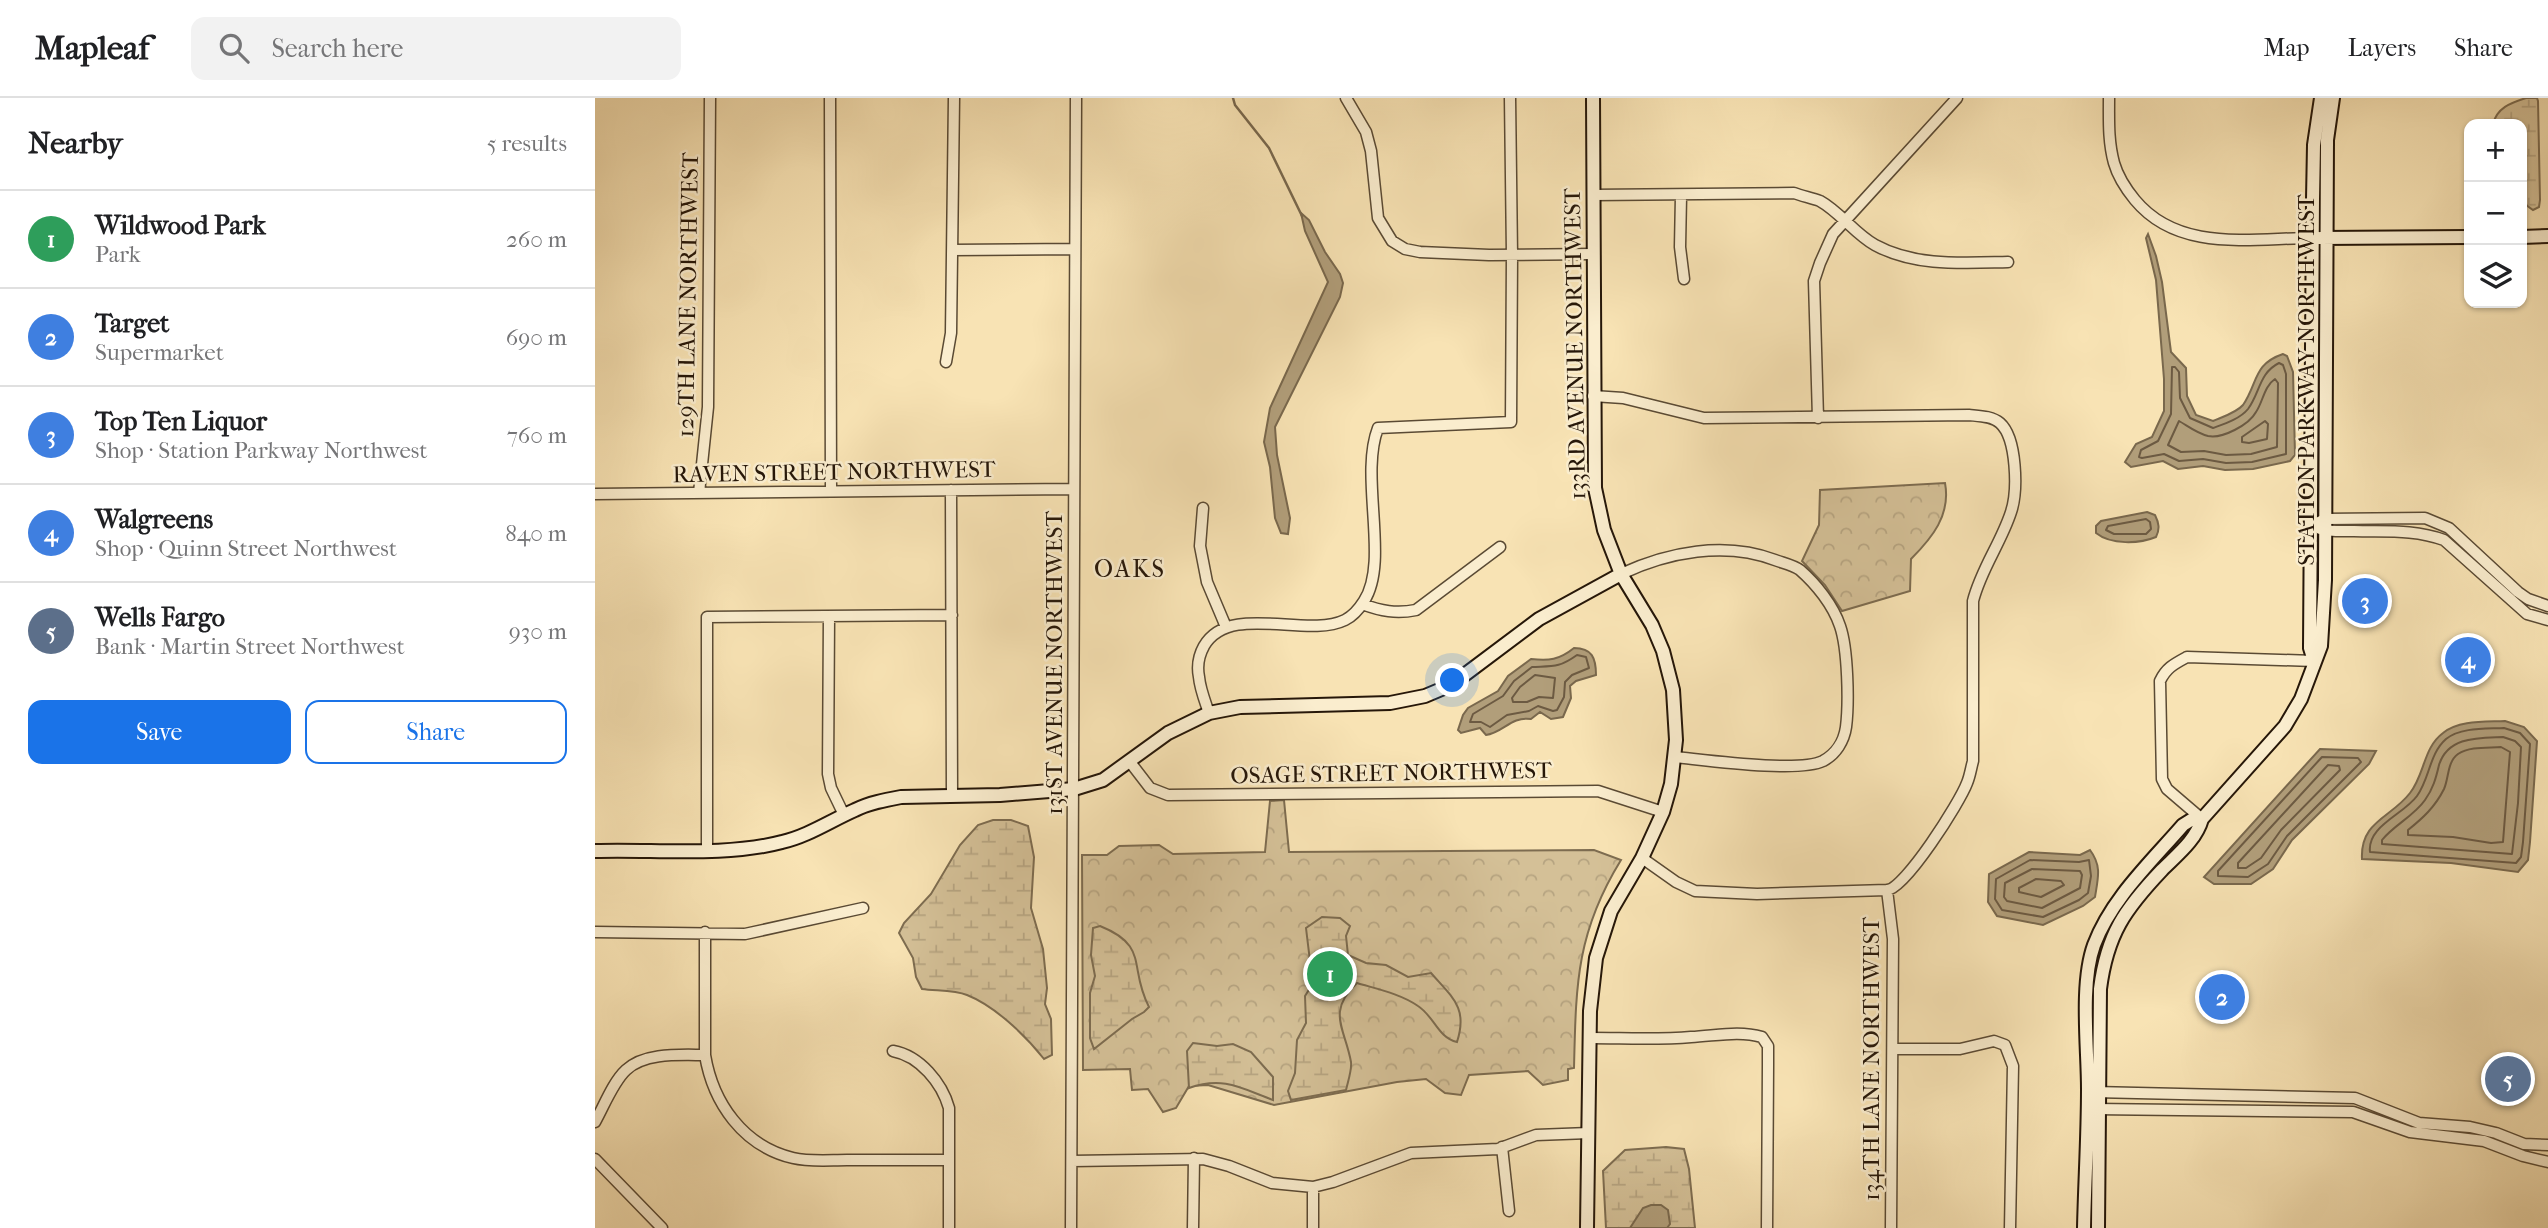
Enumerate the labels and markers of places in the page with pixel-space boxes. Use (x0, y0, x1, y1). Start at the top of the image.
pin: 3 (2342, 575, 2388, 627)
pin: 4 (2445, 634, 2491, 686)
pin: 1 (1307, 948, 1353, 1000)
pin: 2 (2199, 971, 2245, 1023)
pin: 5 (2485, 1053, 2531, 1105)

